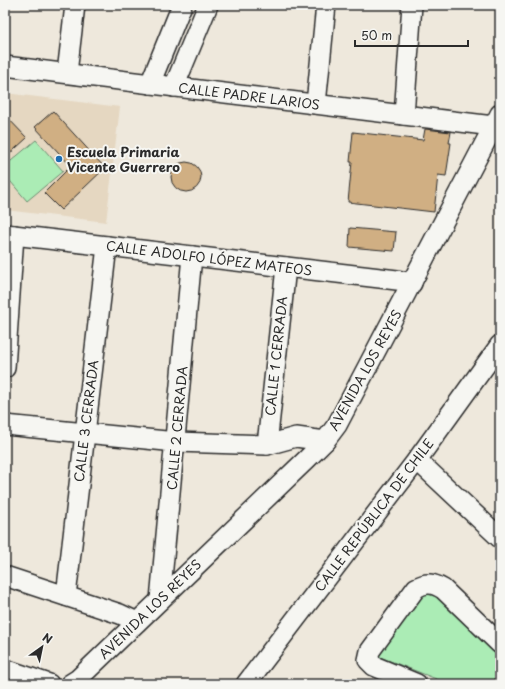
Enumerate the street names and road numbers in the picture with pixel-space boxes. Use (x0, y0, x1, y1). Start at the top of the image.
street label: CALLE PADRE LARIOS (177, 77, 321, 114)
street label: CALLE ADOLFO LÓPEZ MATEOS (105, 235, 313, 280)
street label: CALLE 1 CERRADA (260, 295, 291, 417)
street label: AVENIDA LOS REYES (323, 306, 406, 434)
street label: CALLE 3 CERRADA (69, 359, 102, 483)
street label: CALLE 2 CERRADA (162, 365, 191, 491)
street label: CALLE REPÚBLICA DE CHILE (310, 434, 438, 595)
street label: AVENIDA LOS REYES (94, 555, 205, 663)

